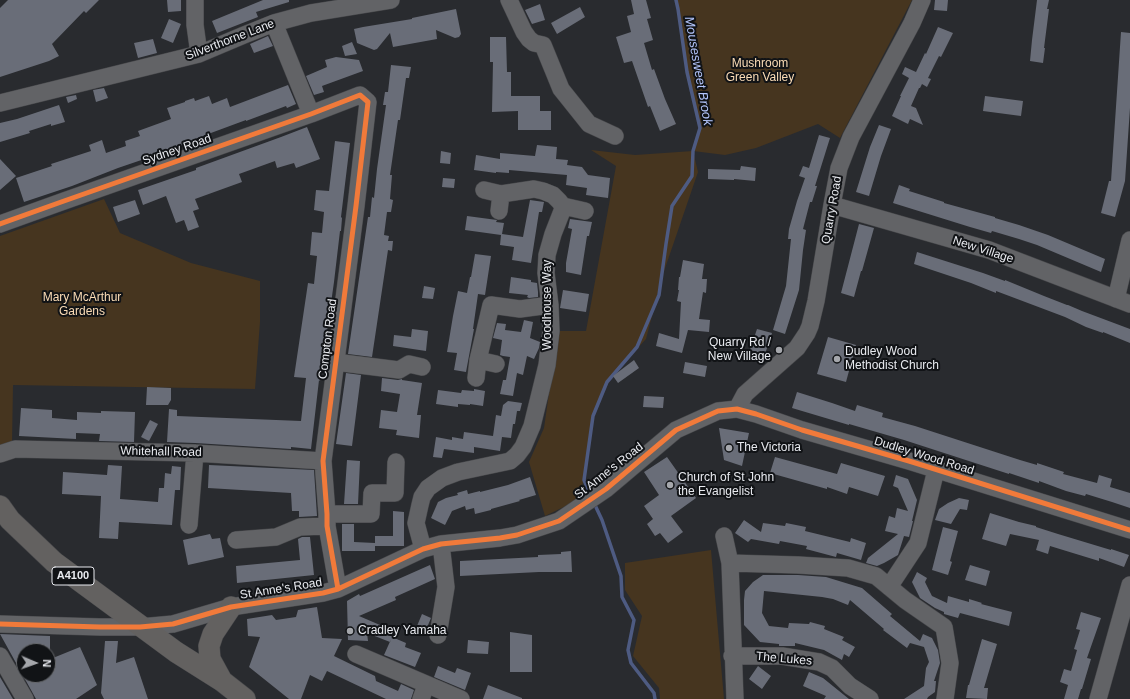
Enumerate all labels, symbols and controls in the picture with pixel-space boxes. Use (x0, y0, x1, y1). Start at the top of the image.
water label: Mousesweet Brook (681, 15, 715, 127)
street label: Silverthorne Lane (184, 16, 276, 64)
park label: Mushroom Green Valley (726, 57, 794, 85)
street label: Sydney Road (141, 131, 213, 169)
street label: Quarry Road (819, 175, 845, 245)
street label: New Village (951, 233, 1015, 267)
street label: Woodhouse Way (541, 260, 555, 350)
park label: Mary McArthur Gardens (43, 291, 121, 319)
street label: Compton Road (316, 298, 340, 380)
place label: Quarry Rd / New Village (708, 336, 771, 364)
marker: Quarry Rd / New Village (774, 345, 784, 355)
place label: Dudley Wood Methodist Church (845, 345, 939, 373)
marker: Dudley Wood Methodist Church (832, 354, 842, 364)
street label: Dudley Wood Road (872, 434, 976, 478)
street label: St Anne's Road (572, 440, 646, 502)
place label: The Victoria (737, 441, 801, 455)
marker: The Victoria (724, 443, 734, 453)
street label: Whitehall Road (120, 444, 202, 460)
place label: Church of St John the Evangelist (678, 471, 774, 499)
marker: Church of St John the Evangelist (665, 480, 675, 490)
road number: A4100 (52, 567, 94, 585)
street label: St Anne's Road (239, 575, 323, 603)
place label: Cradley Yamaha (358, 624, 446, 638)
marker: Cradley Yamaha (345, 626, 355, 636)
north arrow (16, 643, 56, 683)
street label: The Lukes (755, 649, 813, 669)
text: N (41, 659, 53, 668)

